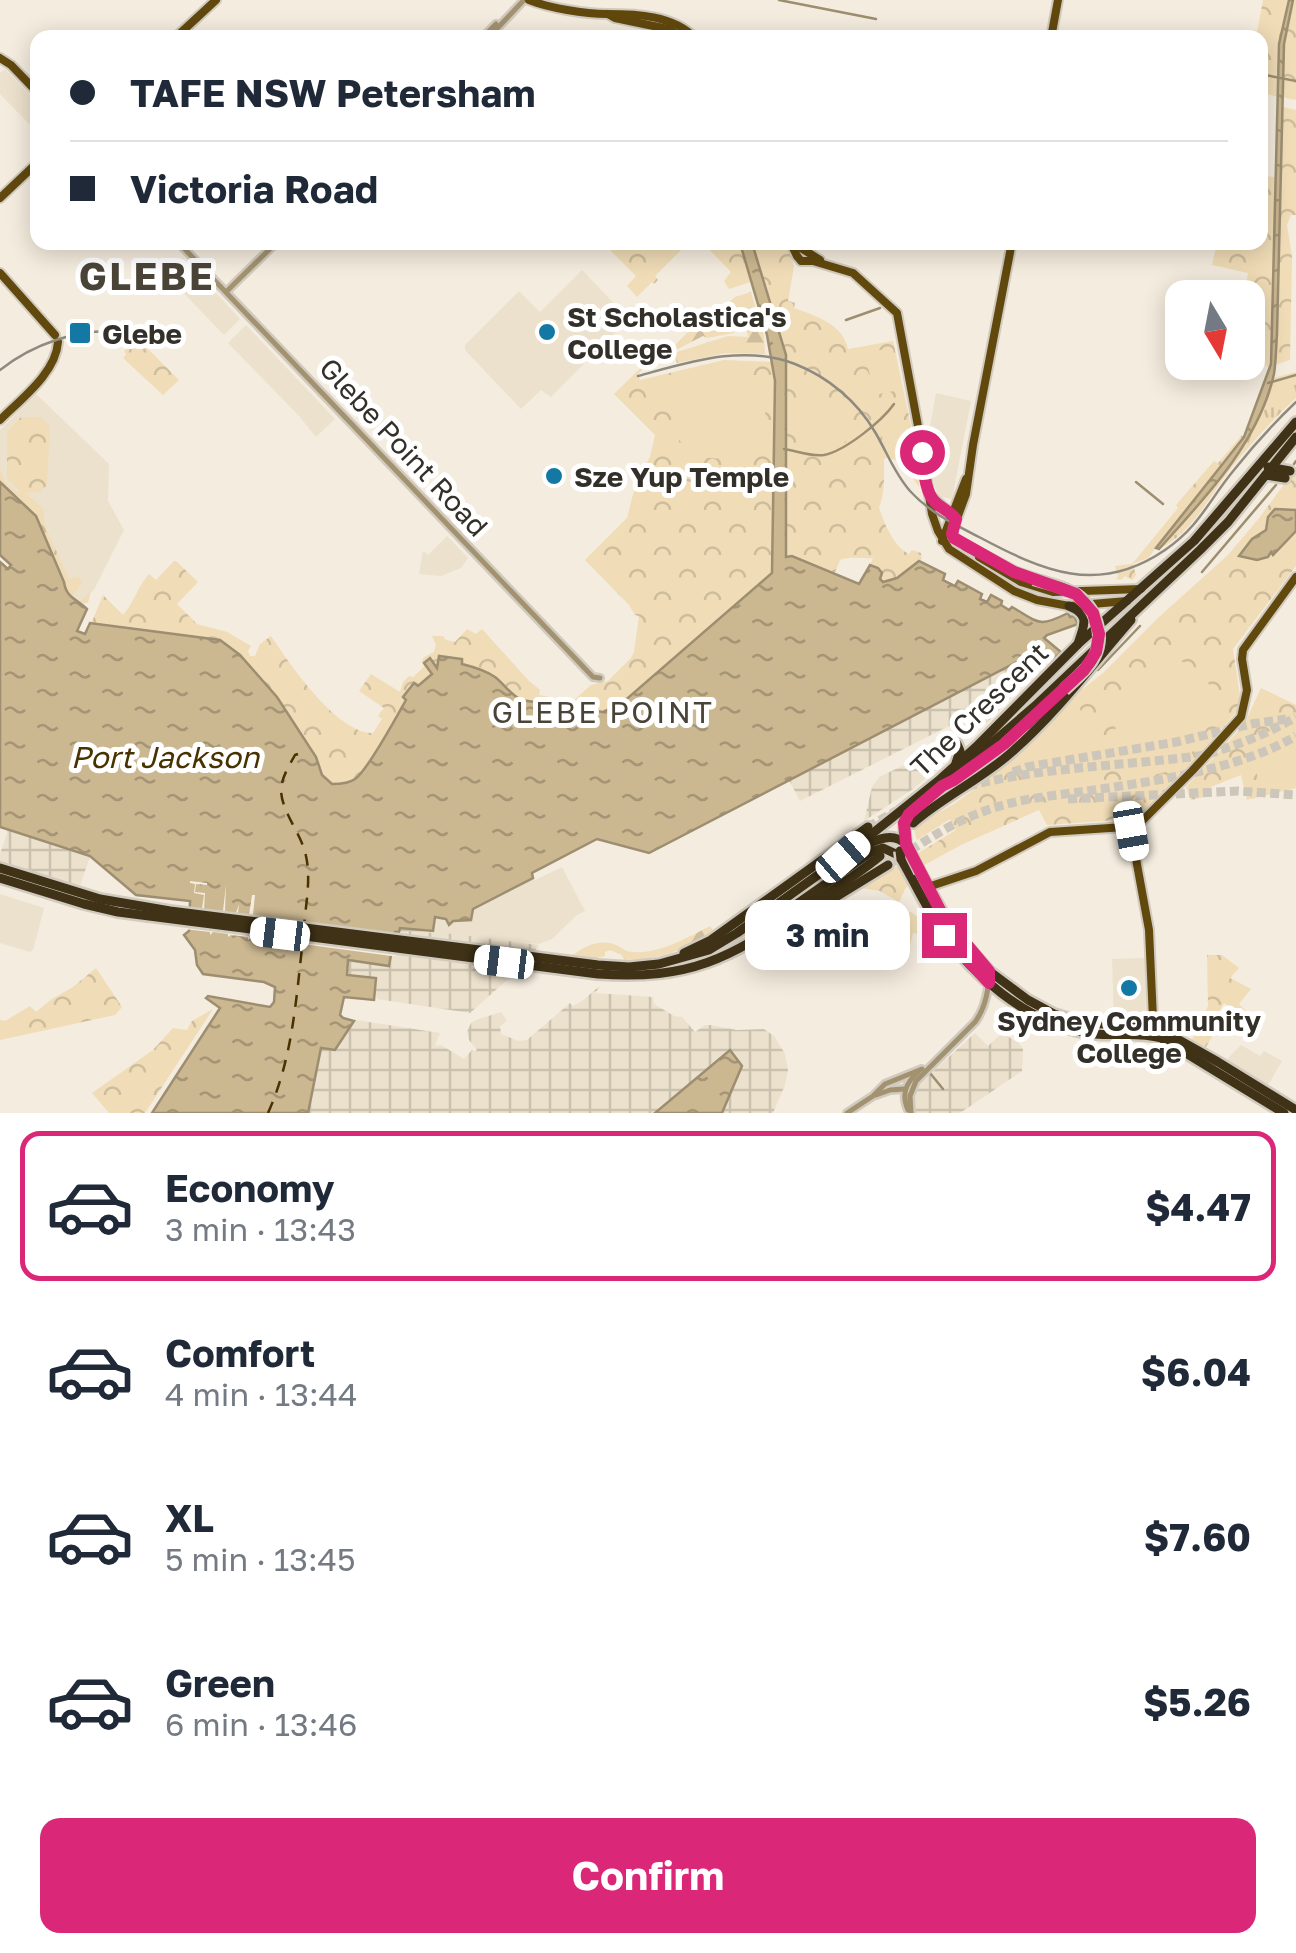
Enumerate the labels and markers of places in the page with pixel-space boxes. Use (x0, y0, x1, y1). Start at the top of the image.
place label: St Scholastica's College (567, 300, 787, 365)
place label: Glebe (102, 317, 182, 350)
marker: Glebe (67, 320, 93, 346)
marker: St Scholastica's College (536, 321, 558, 343)
place label: Sze Yup Temple (574, 460, 789, 493)
marker: Sze Yup Temple (543, 465, 565, 487)
marker: Sydney Community College (1118, 977, 1140, 999)
place label: Sydney Community College (997, 1004, 1261, 1069)

